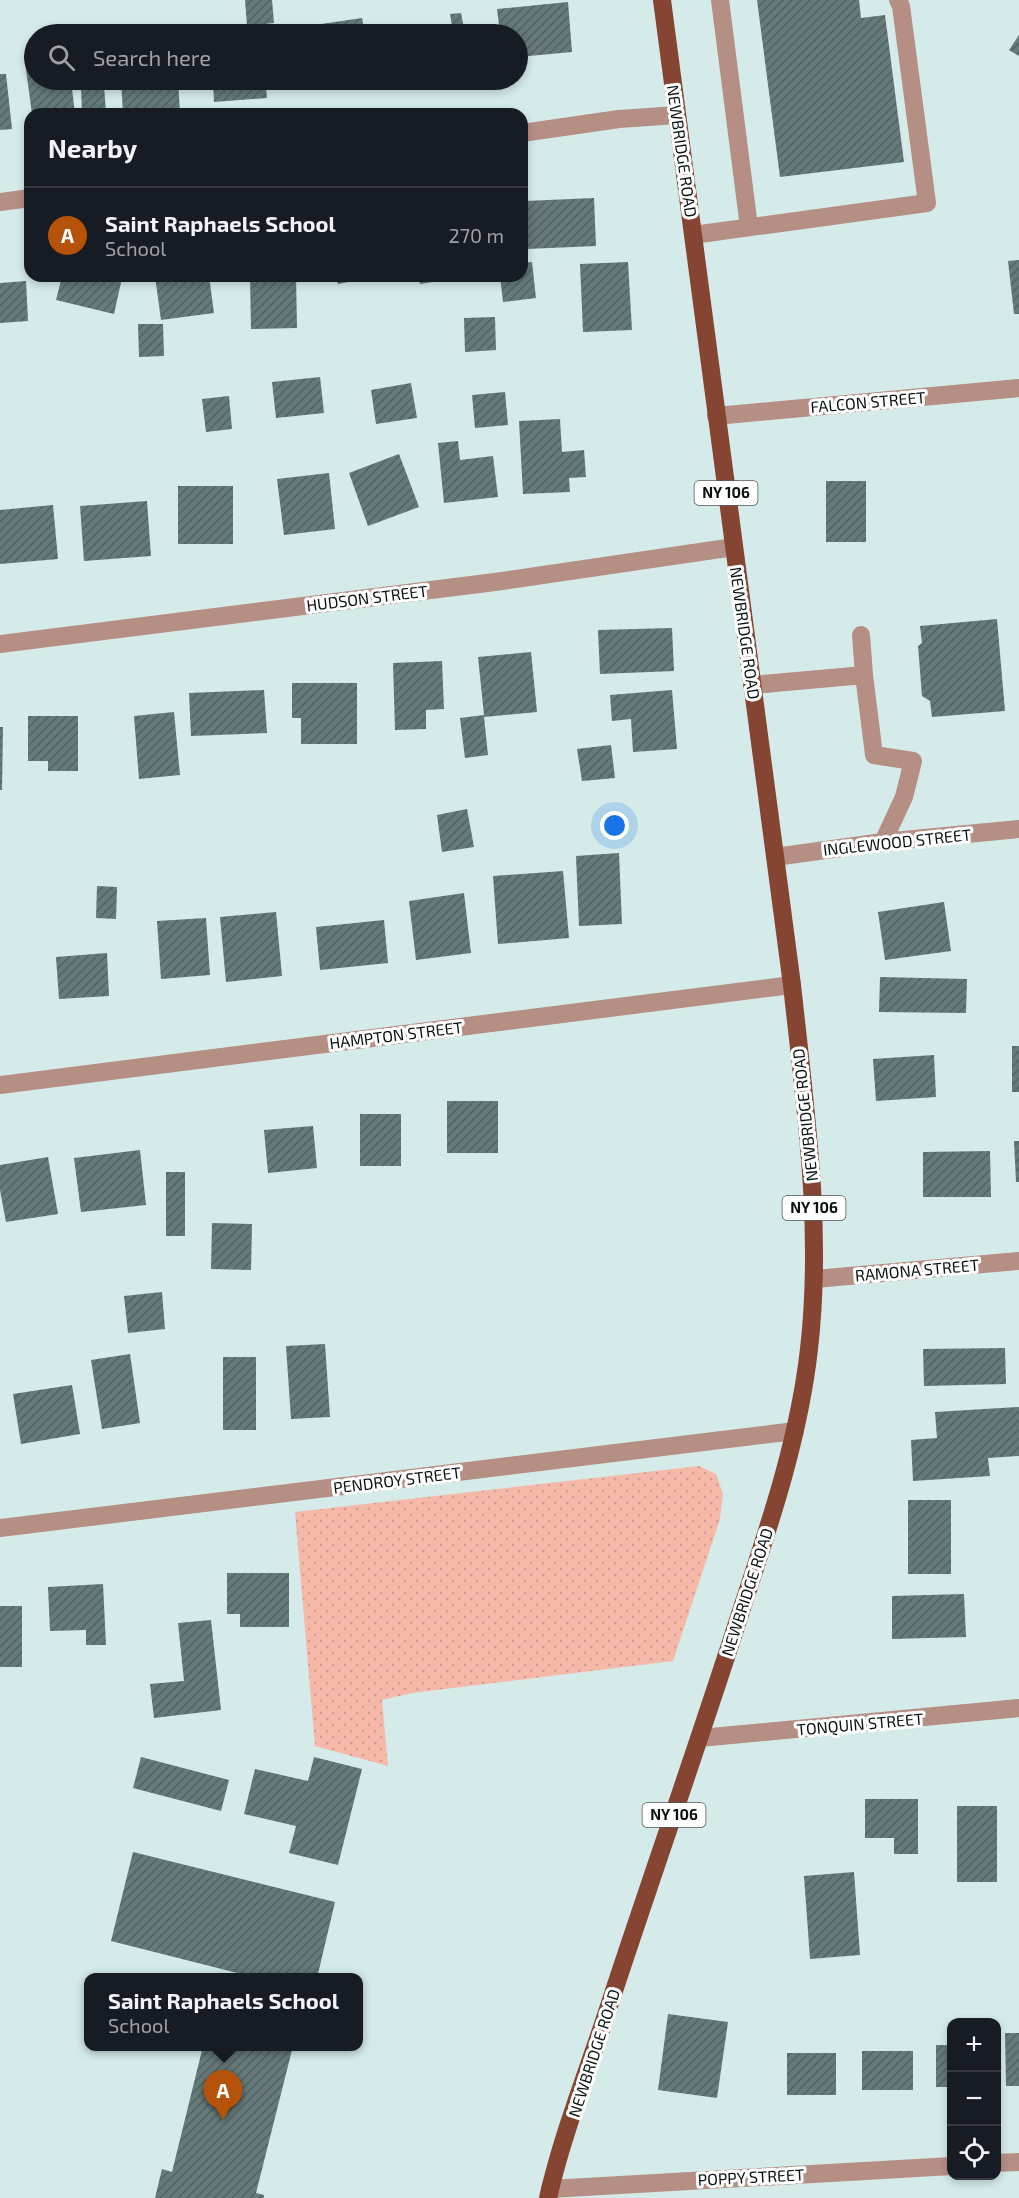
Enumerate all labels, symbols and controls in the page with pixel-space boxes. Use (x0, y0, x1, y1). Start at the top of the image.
search box (24, 24, 528, 90)
icon: search (45, 41, 78, 74)
text: Search here (93, 44, 211, 70)
street label: NEWBRIDGE ROAD (664, 83, 701, 218)
text: Nearby (48, 132, 137, 163)
text: Saint Raphaels School (105, 210, 336, 236)
text: A (61, 223, 74, 247)
text: 270 m (448, 223, 504, 247)
text: School (105, 236, 166, 260)
street label: FALCON STREET (810, 387, 926, 416)
road number: NY 106 (694, 481, 758, 505)
street label: NEWBRIDGE ROAD (727, 565, 764, 700)
street label: HUDSON STREET (305, 581, 429, 614)
your location (600, 811, 629, 840)
street label: INGLEWOOD STREET (822, 824, 972, 859)
street label: HAMPTON STREET (328, 1017, 464, 1052)
street label: NEWBRIDGE ROAD (788, 1048, 821, 1183)
road number: NY 106 (782, 1196, 846, 1220)
street label: RAMONA STREET (854, 1255, 980, 1284)
street label: PENDROY STREET (332, 1462, 462, 1497)
street label: NEWBRIDGE ROAD (717, 1525, 776, 1658)
street label: TONQUIN STREET (796, 1709, 924, 1739)
road number: NY 106 (642, 1803, 706, 1827)
popup (84, 1973, 363, 2051)
street label: NEWBRIDGE ROAD (564, 1986, 623, 2119)
text: Saint Raphaels School (108, 1987, 339, 2013)
text: School (108, 2013, 169, 2037)
map controls (947, 2018, 1001, 2180)
button: + (947, 2018, 1001, 2072)
pin: A (204, 2070, 242, 2120)
button: − (947, 2072, 1001, 2126)
button: locate (947, 2126, 1001, 2180)
street label: POPPY STREET (697, 2164, 805, 2189)

